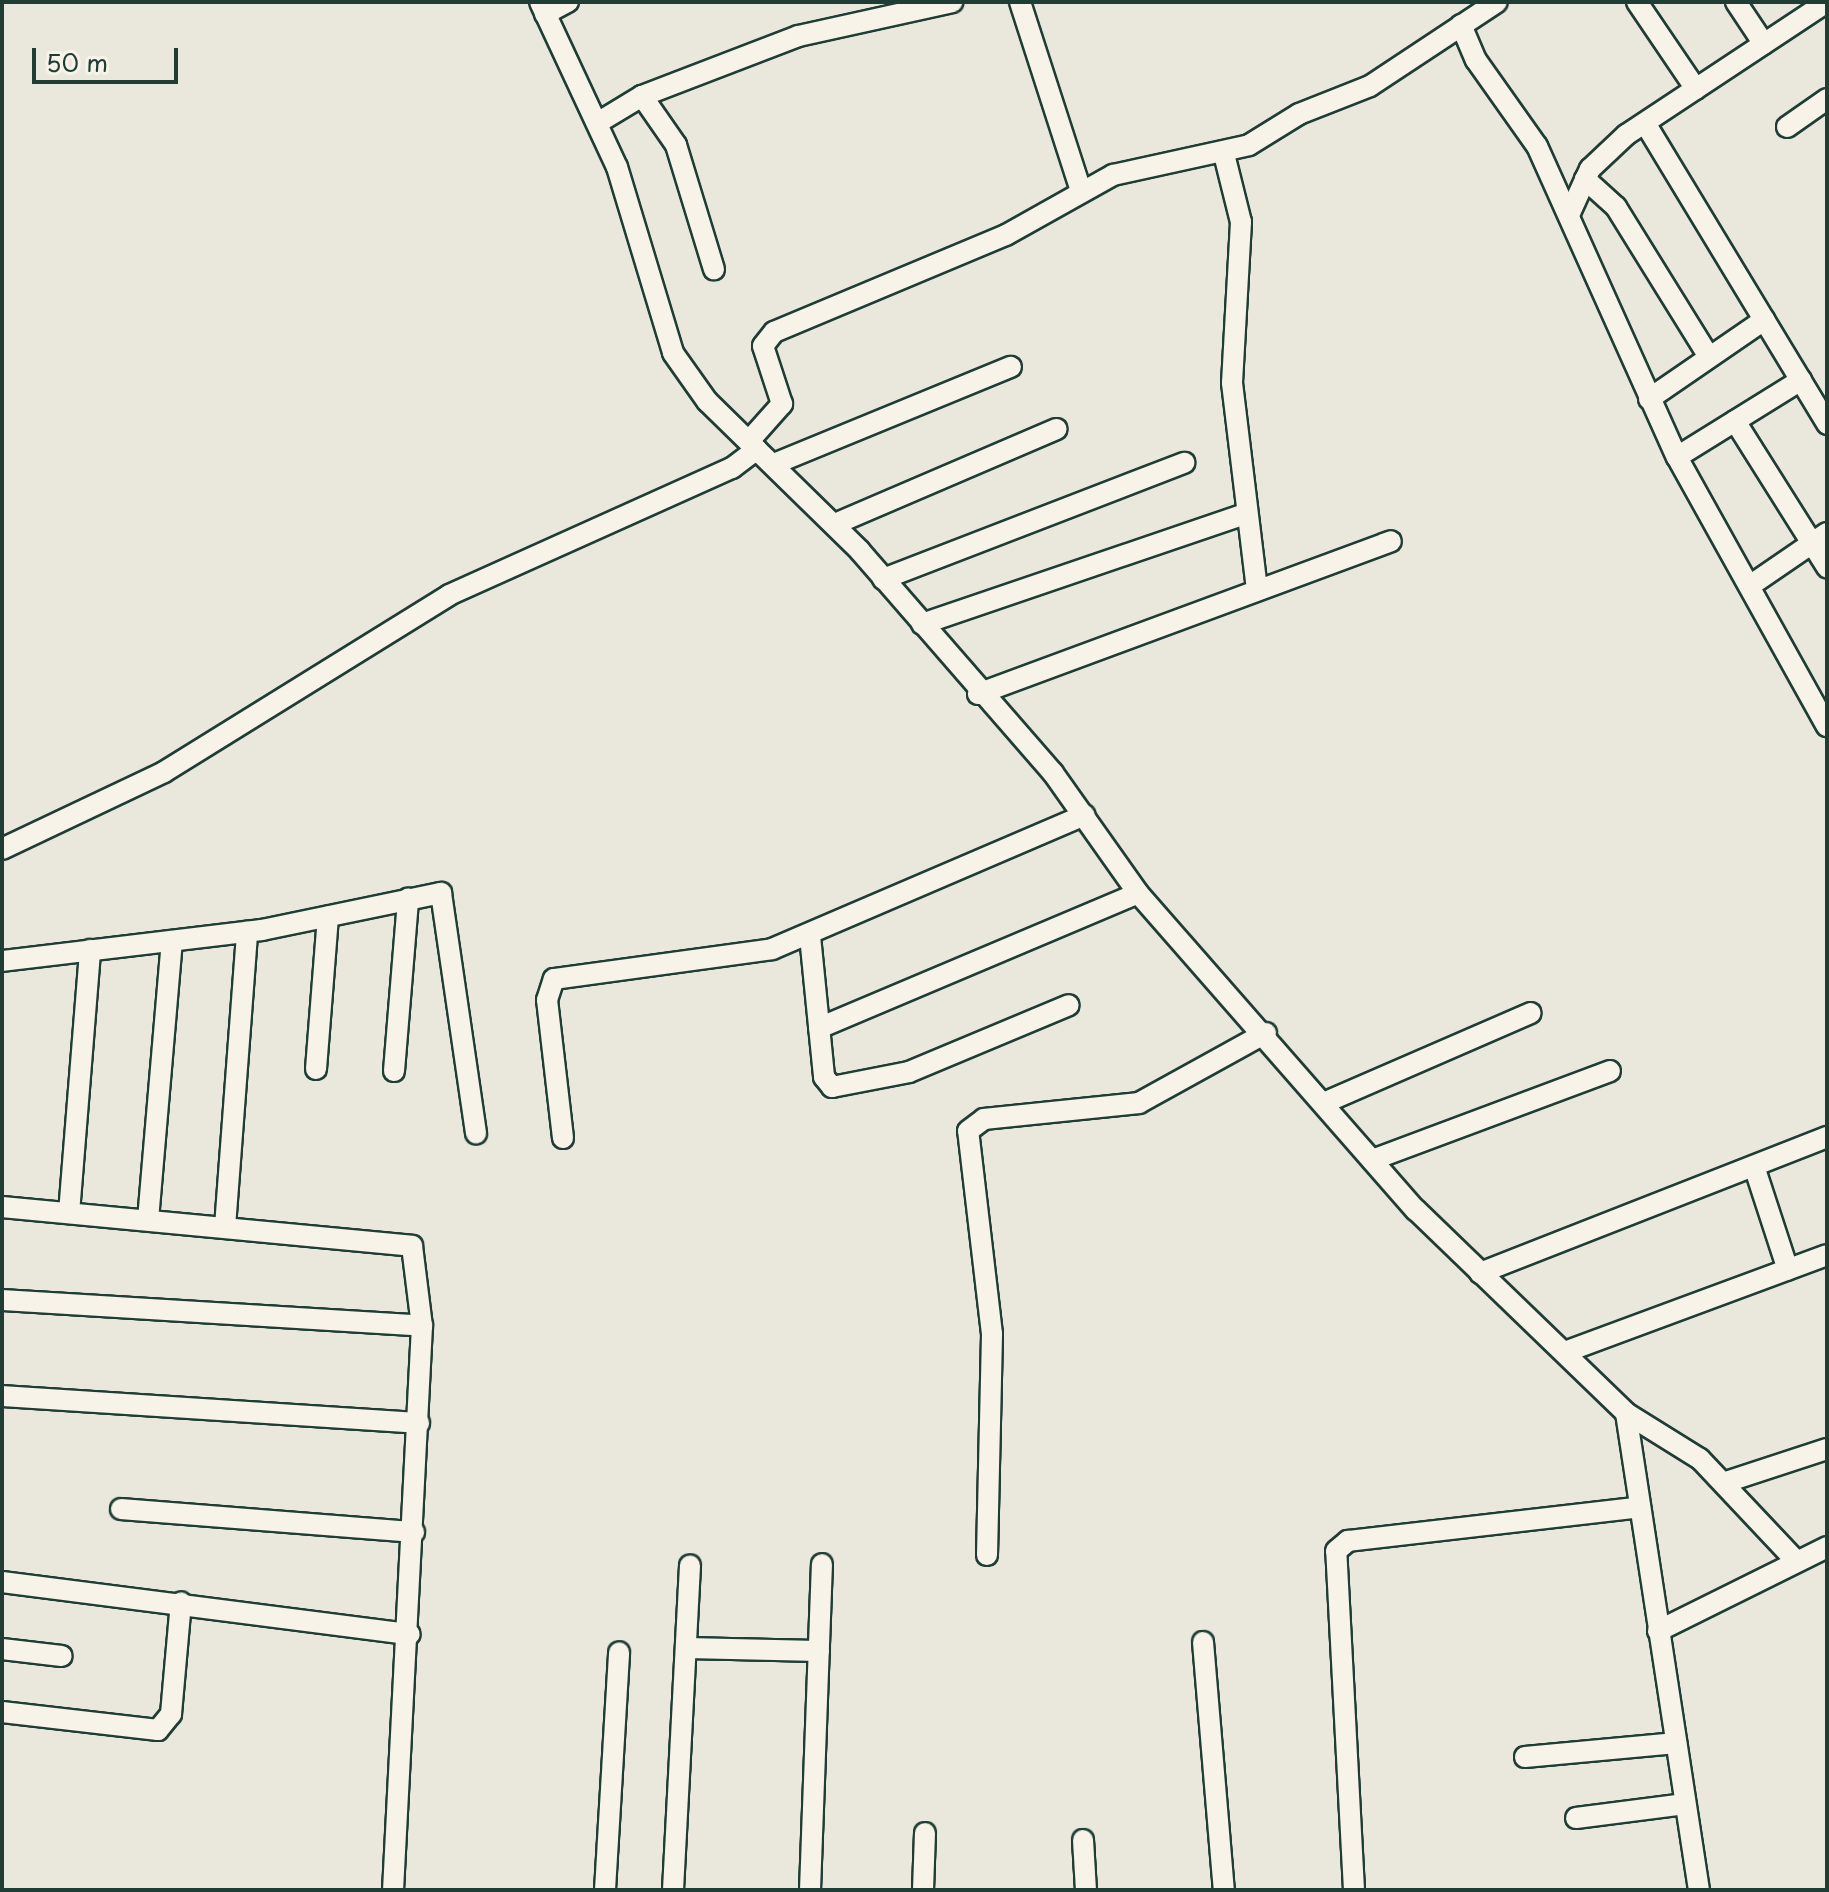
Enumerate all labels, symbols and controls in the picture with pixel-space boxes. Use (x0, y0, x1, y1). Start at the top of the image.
scale bar (36, 32, 182, 82)
text: 50 m (46, 44, 108, 80)

